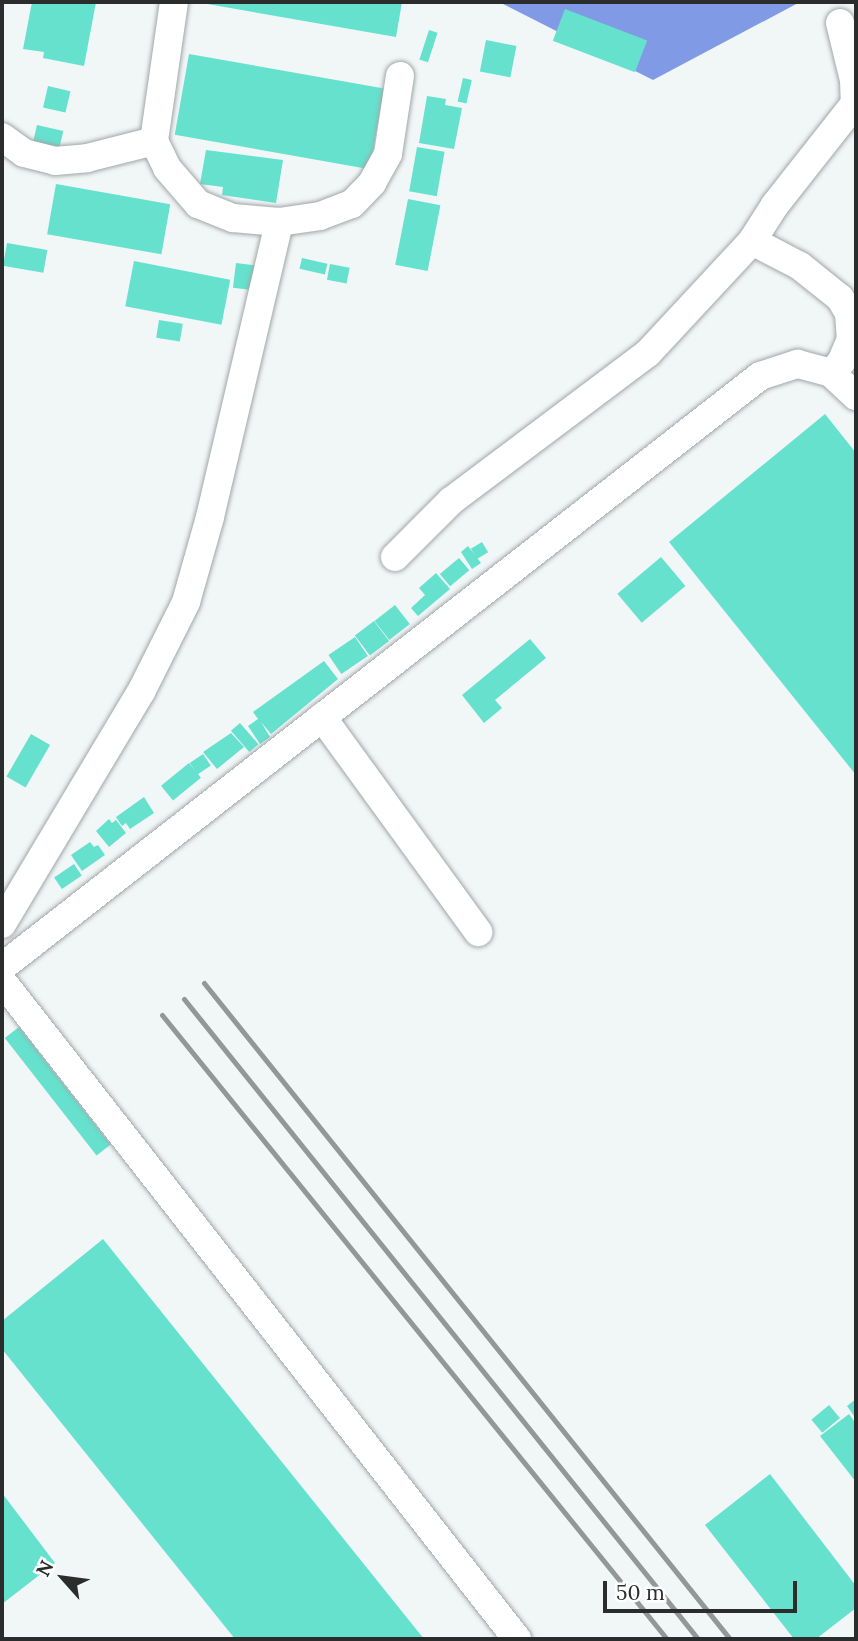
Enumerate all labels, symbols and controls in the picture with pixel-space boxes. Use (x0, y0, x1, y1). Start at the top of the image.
north arrow (28, 1543, 98, 1613)
text: N (30, 1556, 59, 1580)
scale bar (606, 1568, 800, 1612)
text: 50 m (616, 1579, 665, 1606)

